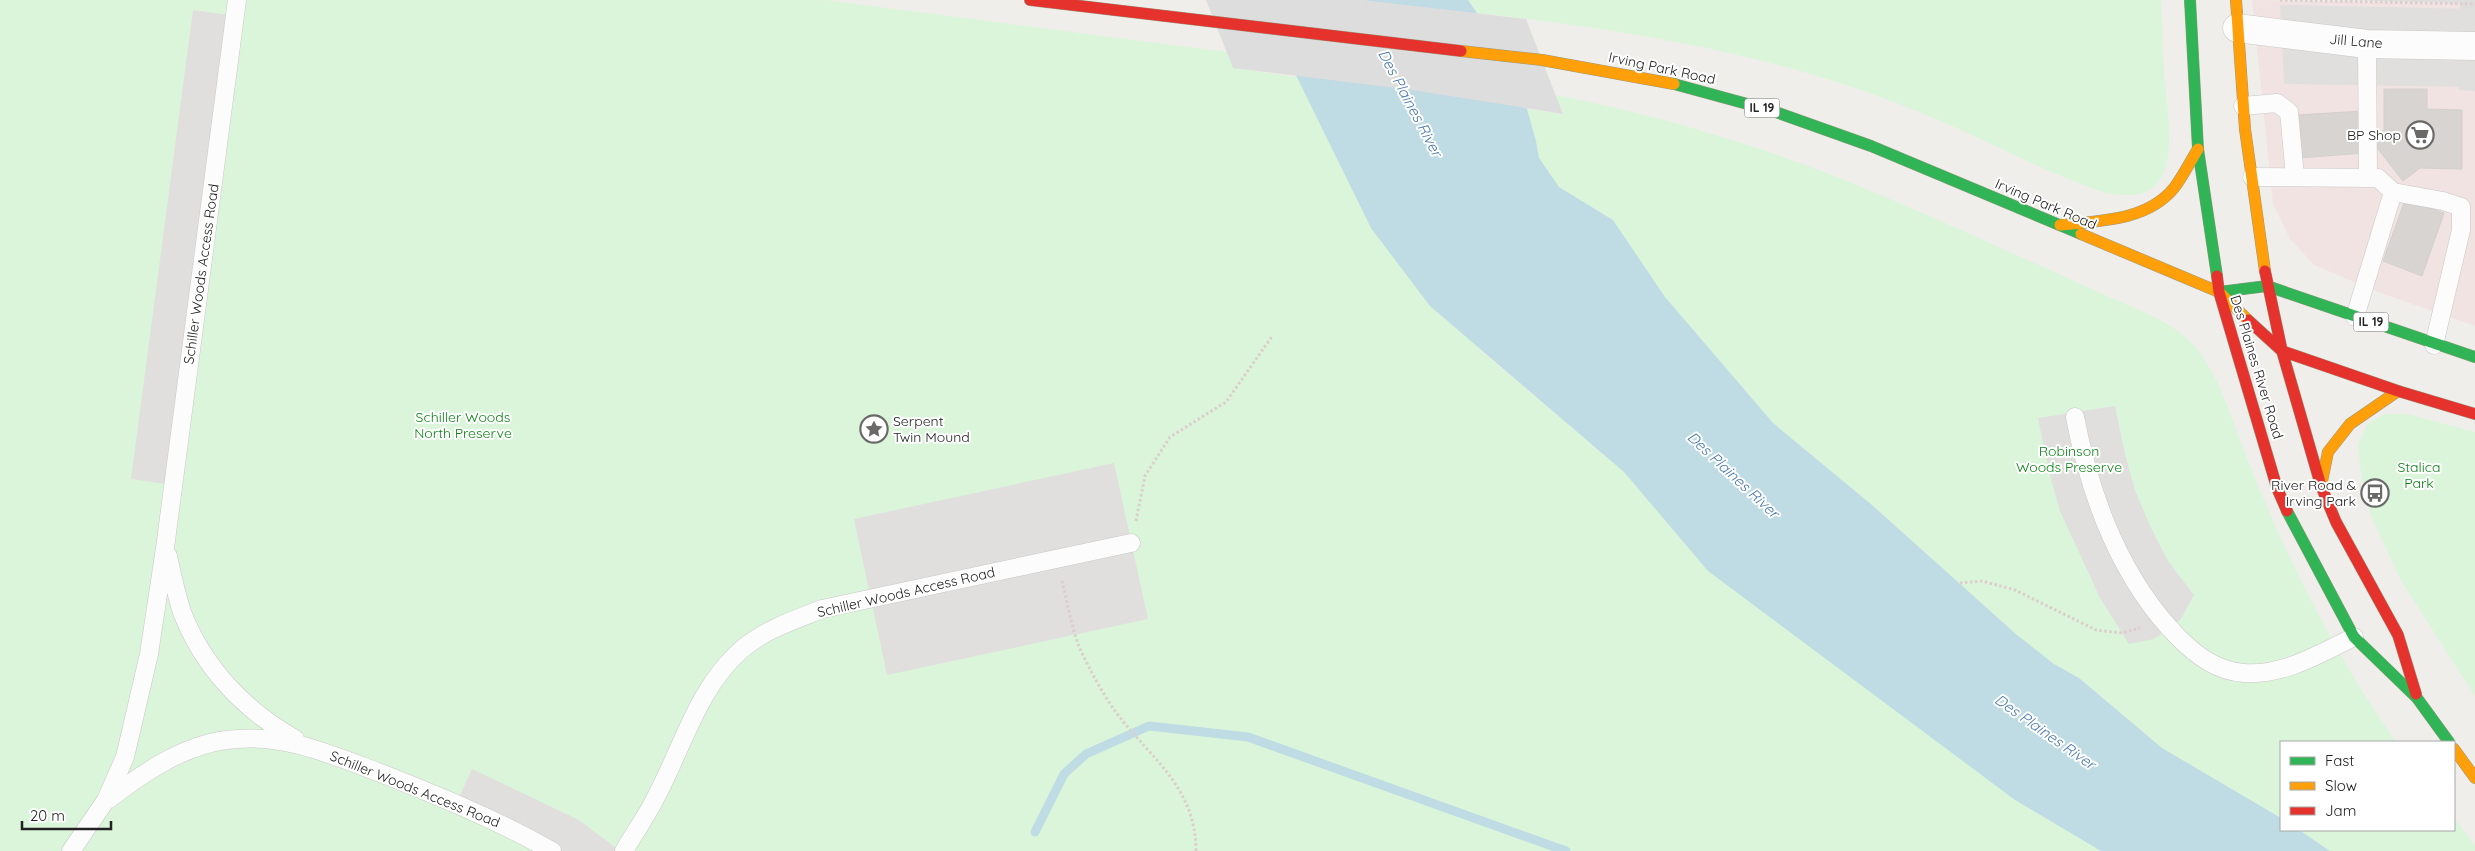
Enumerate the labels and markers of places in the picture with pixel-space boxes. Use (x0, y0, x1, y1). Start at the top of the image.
supermarket icon: BP Shop (2405, 120, 2435, 150)
place label: BP Shop (2347, 126, 2401, 144)
place label: Serpent Twin Mound (893, 412, 970, 446)
place icon: Serpent Twin Mound (859, 414, 889, 444)
place label: River Road & Irving Park (2271, 476, 2356, 510)
bus stop icon: River Road & Irving Park (2360, 478, 2390, 508)

